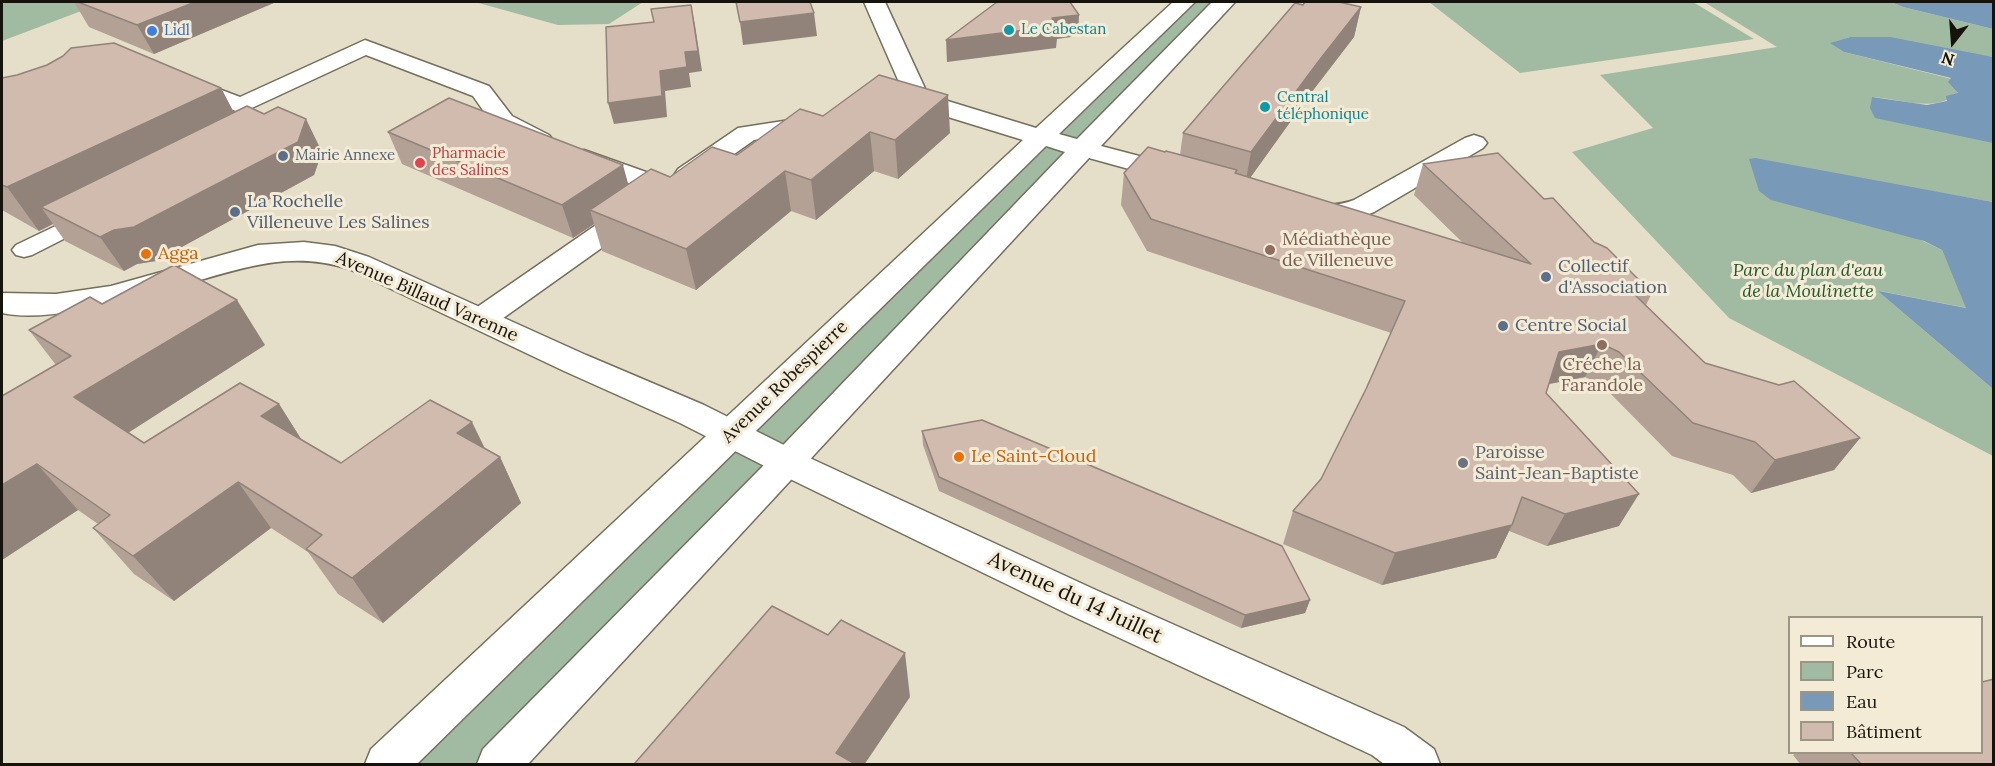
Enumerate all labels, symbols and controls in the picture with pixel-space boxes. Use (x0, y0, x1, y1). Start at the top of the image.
north arrow (1923, 12, 1983, 72)
place label: Le Cabestan (1021, 21, 1106, 39)
place label: Lidl (164, 22, 190, 40)
marker: Le Cabestan (1002, 23, 1016, 37)
marker: Lidl (145, 24, 159, 38)
text: N (1939, 48, 1957, 71)
place label: Central téléphonique (1277, 89, 1369, 124)
marker: Central téléphonique (1258, 100, 1272, 114)
place label: Pharmacie des Salines (432, 145, 509, 180)
place label: Mairie Annexe (295, 147, 395, 165)
marker: Mairie Annexe (276, 149, 290, 163)
marker: Pharmacie des Salines (413, 156, 427, 170)
place label: La Rochelle Villeneuve Les Salines (247, 191, 430, 234)
marker: La Rochelle Villeneuve Les Salines (228, 205, 242, 219)
place label: Médiathèque de Villeneuve (1282, 229, 1393, 272)
place label: Agga (158, 243, 198, 265)
marker: Médiathèque de Villeneuve (1263, 243, 1277, 257)
marker: Agga (139, 247, 153, 261)
street label: Avenue Billaud Varenne (333, 247, 521, 347)
place label: Collectif d'Association (1558, 256, 1667, 298)
park label: Parc du plan d'eau de la Moulinette (1733, 260, 1883, 302)
marker: Collectif d'Association (1539, 270, 1553, 284)
place label: Centre Social (1515, 315, 1627, 337)
street label: Avenue Robespierre (717, 316, 853, 448)
marker: Centre Social (1496, 319, 1510, 333)
marker: Créche la Farandole (1595, 338, 1609, 352)
place label: Créche la Farandole (1561, 354, 1643, 397)
place label: Paroisse Saint-Jean-Baptiste (1475, 442, 1639, 484)
place label: Le Saint-Cloud (971, 446, 1096, 468)
marker: Le Saint-Cloud (952, 450, 966, 464)
marker: Paroisse Saint-Jean-Baptiste (1456, 456, 1470, 470)
street label: Avenue du 14 Juillet (984, 547, 1166, 649)
legend (1788, 616, 1983, 754)
text: Route (1846, 630, 1895, 653)
text: Parc (1846, 660, 1883, 683)
text: Eau (1846, 690, 1877, 713)
text: Bâtiment (1846, 720, 1922, 743)

